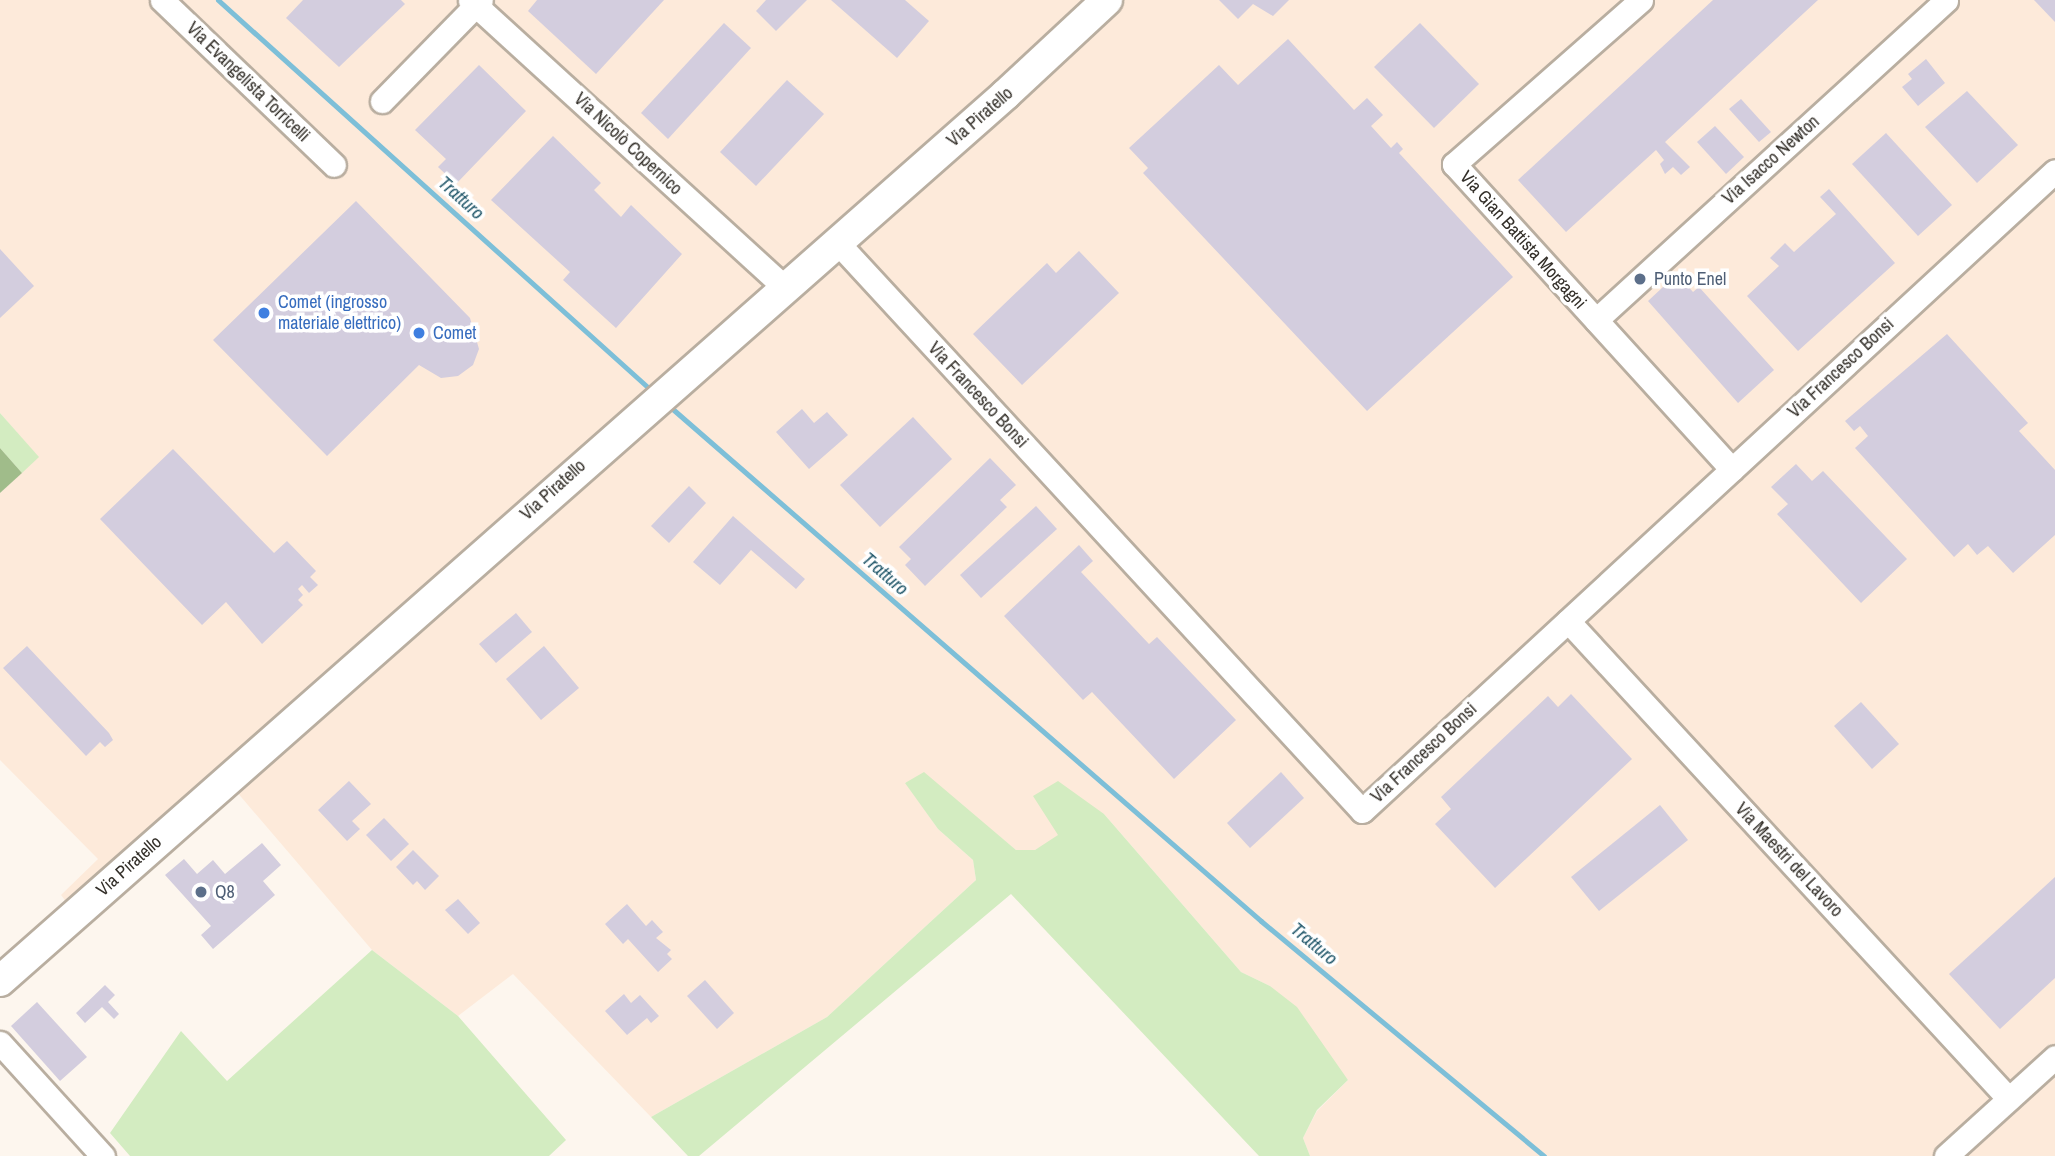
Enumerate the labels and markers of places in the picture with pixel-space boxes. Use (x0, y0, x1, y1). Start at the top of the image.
place label: Punto Enel (1654, 268, 1726, 290)
marker: Punto Enel (1632, 271, 1648, 287)
place label: Comet (ingrosso materiale elettrico) (278, 292, 401, 334)
marker: Comet (ingrosso materiale elettrico) (256, 305, 272, 321)
place label: Comet (433, 322, 476, 344)
marker: Comet (411, 325, 427, 341)
place label: Q8 (215, 881, 235, 903)
marker: Q8 (193, 884, 209, 900)

